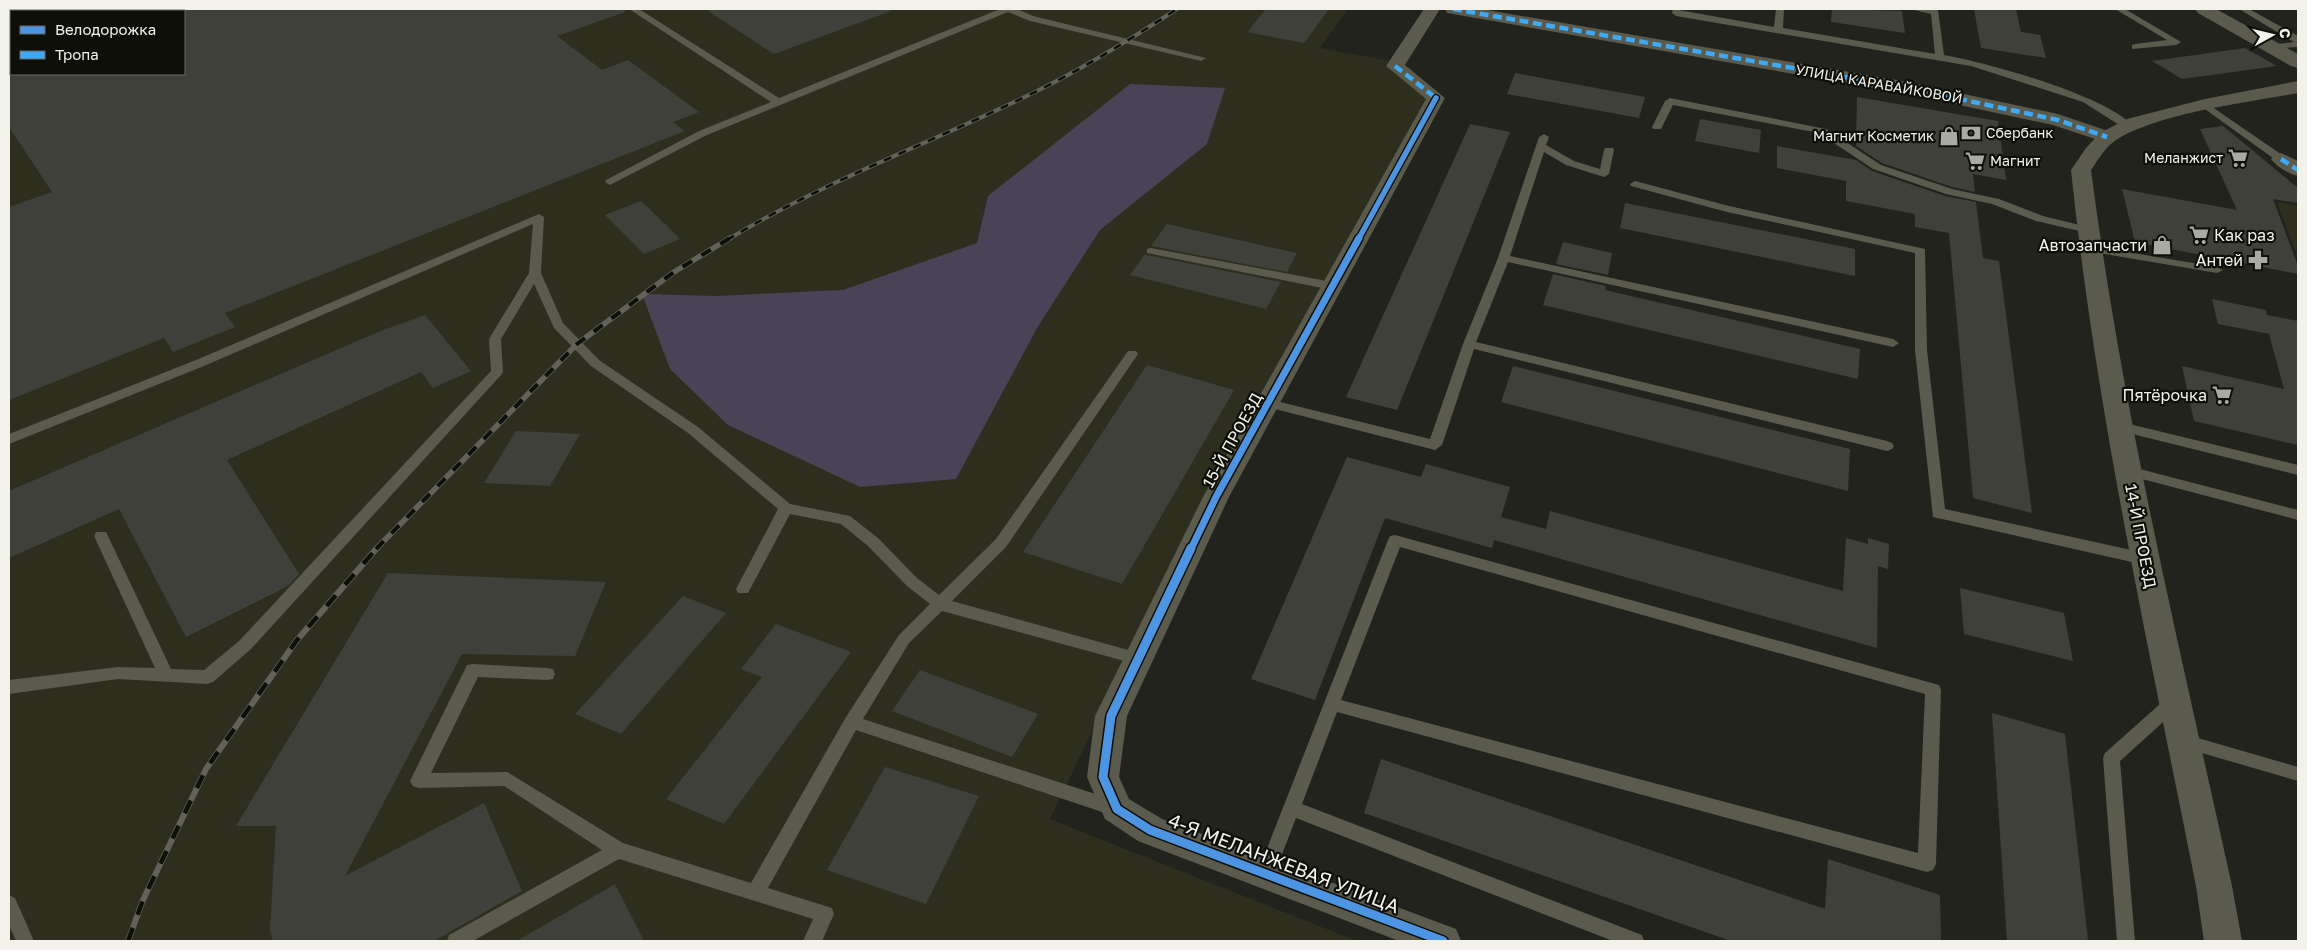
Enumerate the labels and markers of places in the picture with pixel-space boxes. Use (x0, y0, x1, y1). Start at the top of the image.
bank icon: Сбербанк (1960, 122, 1982, 144)
place label: Сбербанк (1986, 124, 2053, 141)
shop icon: Магнит Косметик (1938, 125, 1960, 147)
place label: Магнит Косметик (1813, 127, 1934, 144)
supermarket icon: Меланжист (2227, 147, 2249, 169)
place label: Меланжист (2144, 149, 2223, 166)
supermarket icon: Магнит (1964, 150, 1986, 172)
place label: Магнит (1990, 152, 2040, 169)
supermarket icon: Как раз (2188, 224, 2210, 246)
place label: Как раз (2214, 225, 2275, 245)
shop icon: Автозапчасти (2151, 234, 2173, 256)
place label: Автозапчасти (2039, 235, 2147, 255)
pharmacy icon: Антей (2247, 249, 2269, 271)
place label: Антей (2196, 250, 2243, 270)
supermarket icon: Пятёрочка (2211, 384, 2233, 406)
place label: Пятёрочка (2123, 385, 2207, 405)

